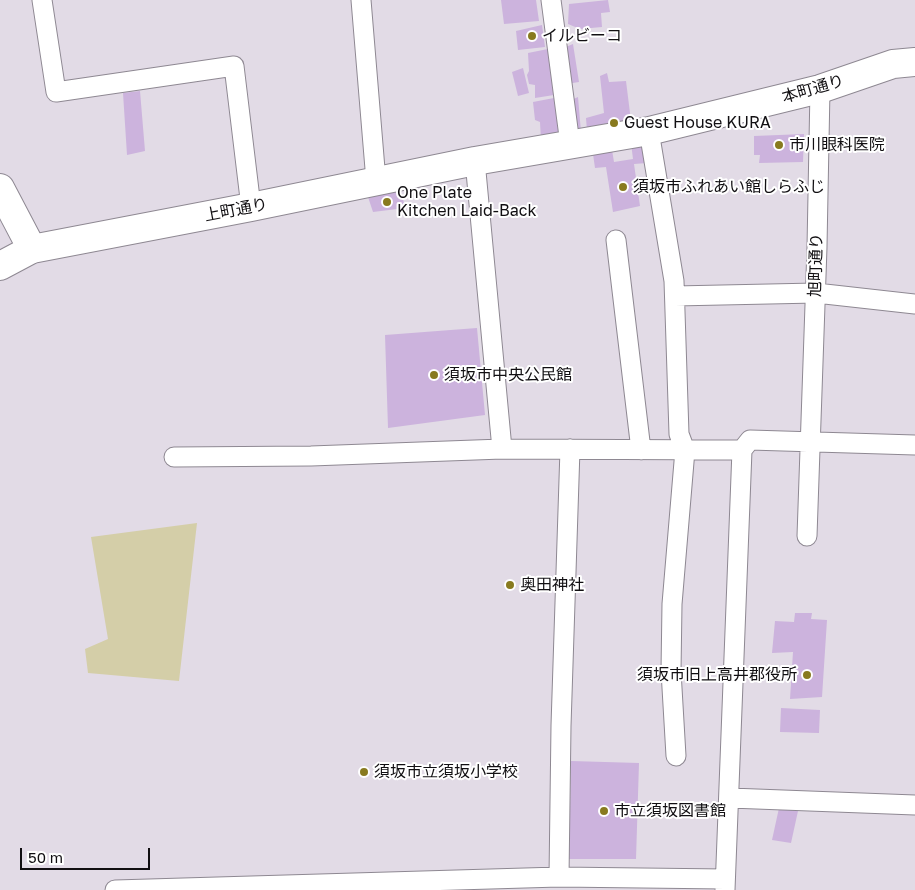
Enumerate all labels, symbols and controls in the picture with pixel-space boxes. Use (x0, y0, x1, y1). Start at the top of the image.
place label: イルビーコ (542, 26, 622, 46)
marker: イルビーコ (526, 30, 538, 42)
street label: 本町通り (780, 71, 846, 107)
place label: Guest House KURA (624, 113, 771, 133)
marker: Guest House KURA (608, 117, 620, 129)
place label: 市川眼科医院 (789, 135, 885, 155)
marker: 市川眼科医院 (773, 139, 785, 151)
place label: 須坂市ふれあい館しらふじ (633, 177, 825, 197)
marker: 須坂市ふれあい館しらふじ (617, 181, 629, 193)
place label: One Plate Kitchen Laid-Back (397, 183, 536, 221)
street label: 上町通り (203, 194, 269, 226)
marker: One Plate Kitchen Laid-Back (381, 196, 393, 208)
street label: 旭町通り (805, 233, 827, 297)
place label: 須坂市中央公民館 (444, 365, 572, 385)
marker: 須坂市中央公民館 (428, 369, 440, 381)
place label: 奥田神社 (520, 575, 584, 595)
marker: 奥田神社 (504, 579, 516, 591)
place label: 須坂市旧上高井郡役所 (637, 665, 797, 685)
marker: 須坂市旧上高井郡役所 (801, 669, 813, 681)
place label: 須坂市立須坂小学校 (374, 762, 518, 782)
marker: 須坂市立須坂小学校 (358, 766, 370, 778)
place label: 市立須坂図書館 (614, 801, 726, 821)
marker: 市立須坂図書館 (598, 805, 610, 817)
scale bar (22, 838, 152, 870)
text: 50 m (28, 848, 63, 866)

